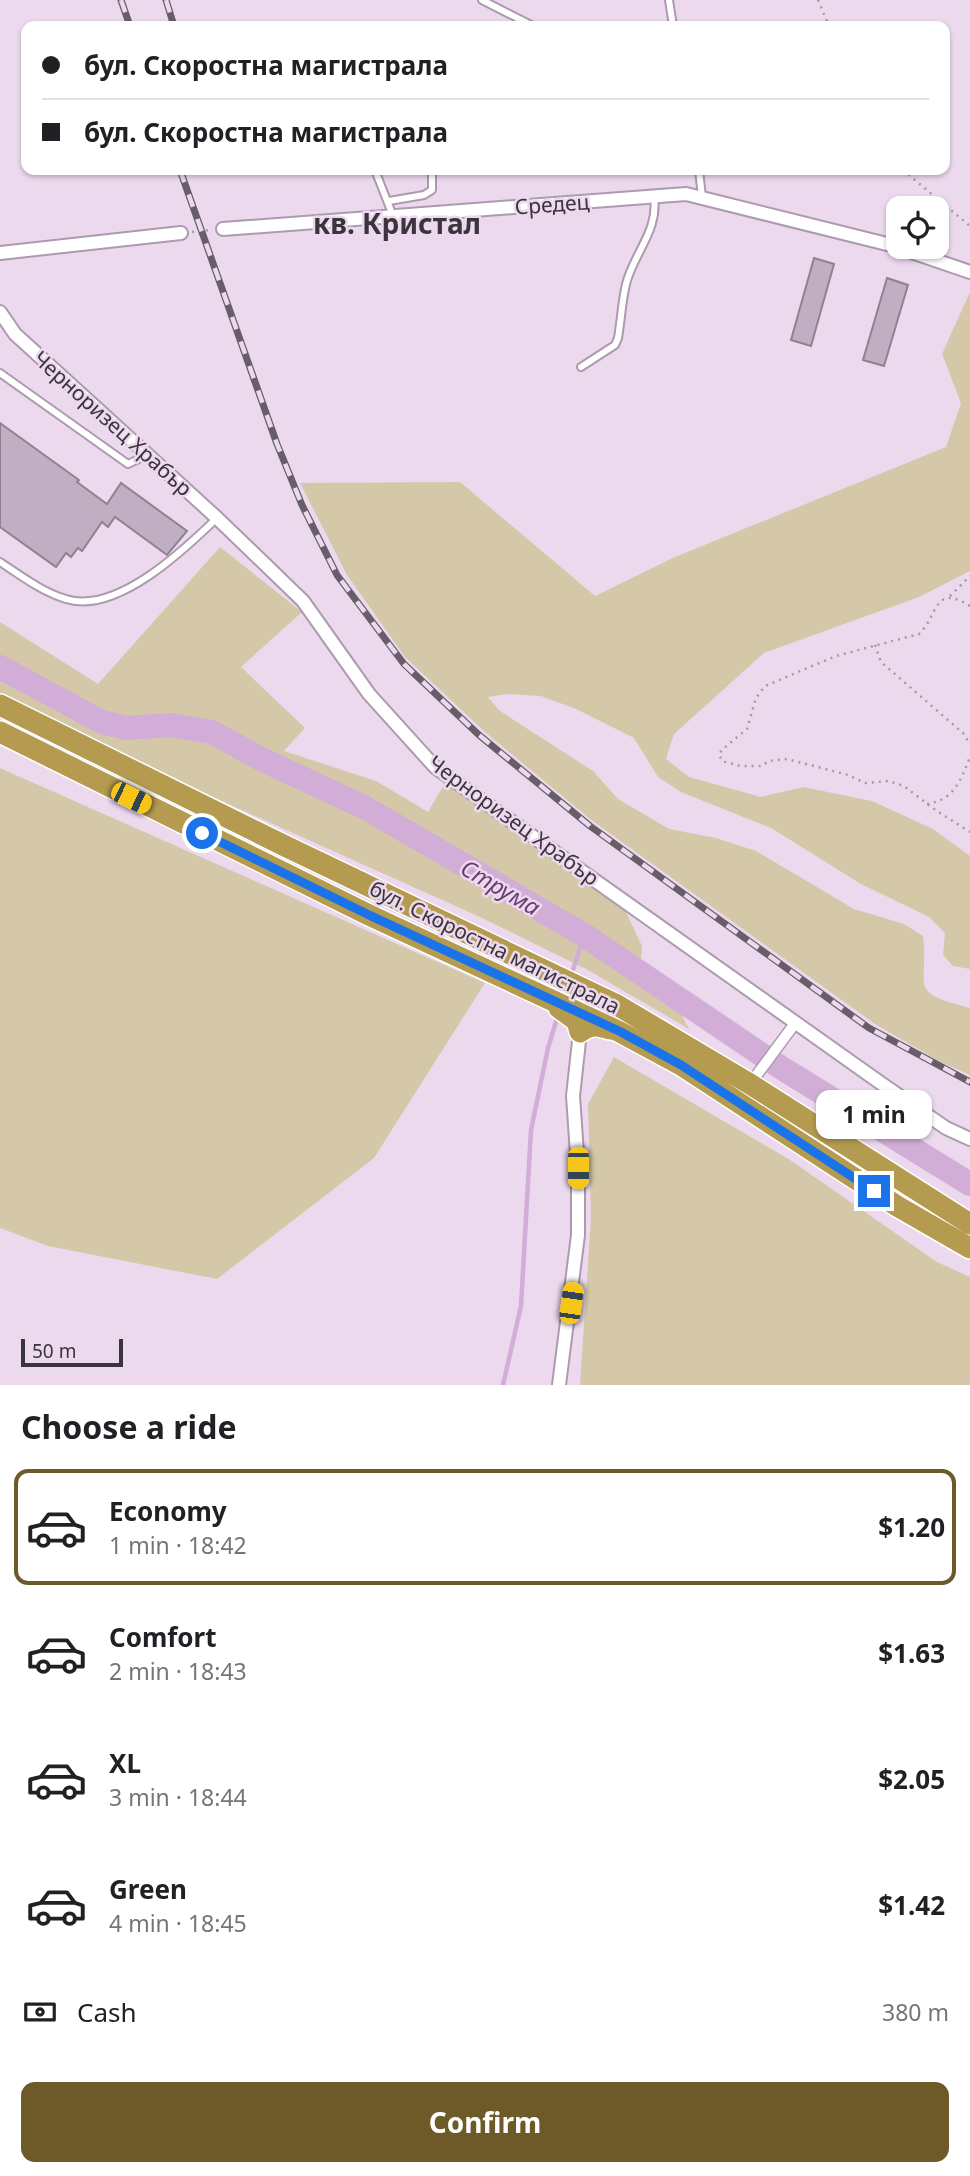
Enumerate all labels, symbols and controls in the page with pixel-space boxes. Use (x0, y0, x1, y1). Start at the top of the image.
text: бул. Скоростна магистрала (84, 47, 448, 83)
text: бул. Скоростна магистрала (84, 114, 448, 150)
street label: Средец (514, 187, 590, 221)
map controls (886, 196, 949, 259)
button: locate (886, 196, 949, 259)
district label: кв. Кристал (313, 204, 481, 242)
street label: Черноризец Храбър (28, 344, 198, 502)
street label: Черноризец Храбър (423, 748, 605, 892)
car (108, 779, 155, 817)
route start (186, 817, 218, 849)
water label: Струма (455, 851, 547, 923)
street label: бул. Скоростна магистрала (365, 874, 625, 1020)
callout: 1 min (816, 1090, 932, 1138)
text: 1 min (842, 1098, 906, 1130)
car (568, 1147, 589, 1189)
route end (858, 1175, 890, 1207)
car (558, 1281, 585, 1325)
scale bar (21, 1336, 122, 1368)
text: 50 m (32, 1338, 76, 1364)
text: Choose a ride (21, 1405, 237, 1448)
text: Economy (109, 1493, 227, 1529)
icon: car (25, 1496, 88, 1559)
text: $1.20 (878, 1509, 945, 1545)
text: 1 min · 18:42 (109, 1529, 247, 1561)
text: Comfort (109, 1619, 217, 1655)
icon: car (25, 1622, 88, 1685)
text: $1.63 (878, 1635, 945, 1671)
text: 2 min · 18:43 (109, 1655, 247, 1687)
text: XL (109, 1745, 141, 1781)
icon: car (25, 1748, 88, 1811)
text: $2.05 (878, 1761, 945, 1797)
text: 3 min · 18:44 (109, 1781, 247, 1813)
text: Green (109, 1871, 187, 1907)
icon: car (25, 1874, 88, 1937)
text: $1.42 (878, 1887, 945, 1923)
text: 4 min · 18:45 (109, 1907, 247, 1939)
icon: cash (21, 1993, 59, 2031)
text: Cash (77, 1994, 137, 2030)
text: 380 m (882, 1996, 949, 2028)
button: Confirm (21, 2082, 949, 2162)

